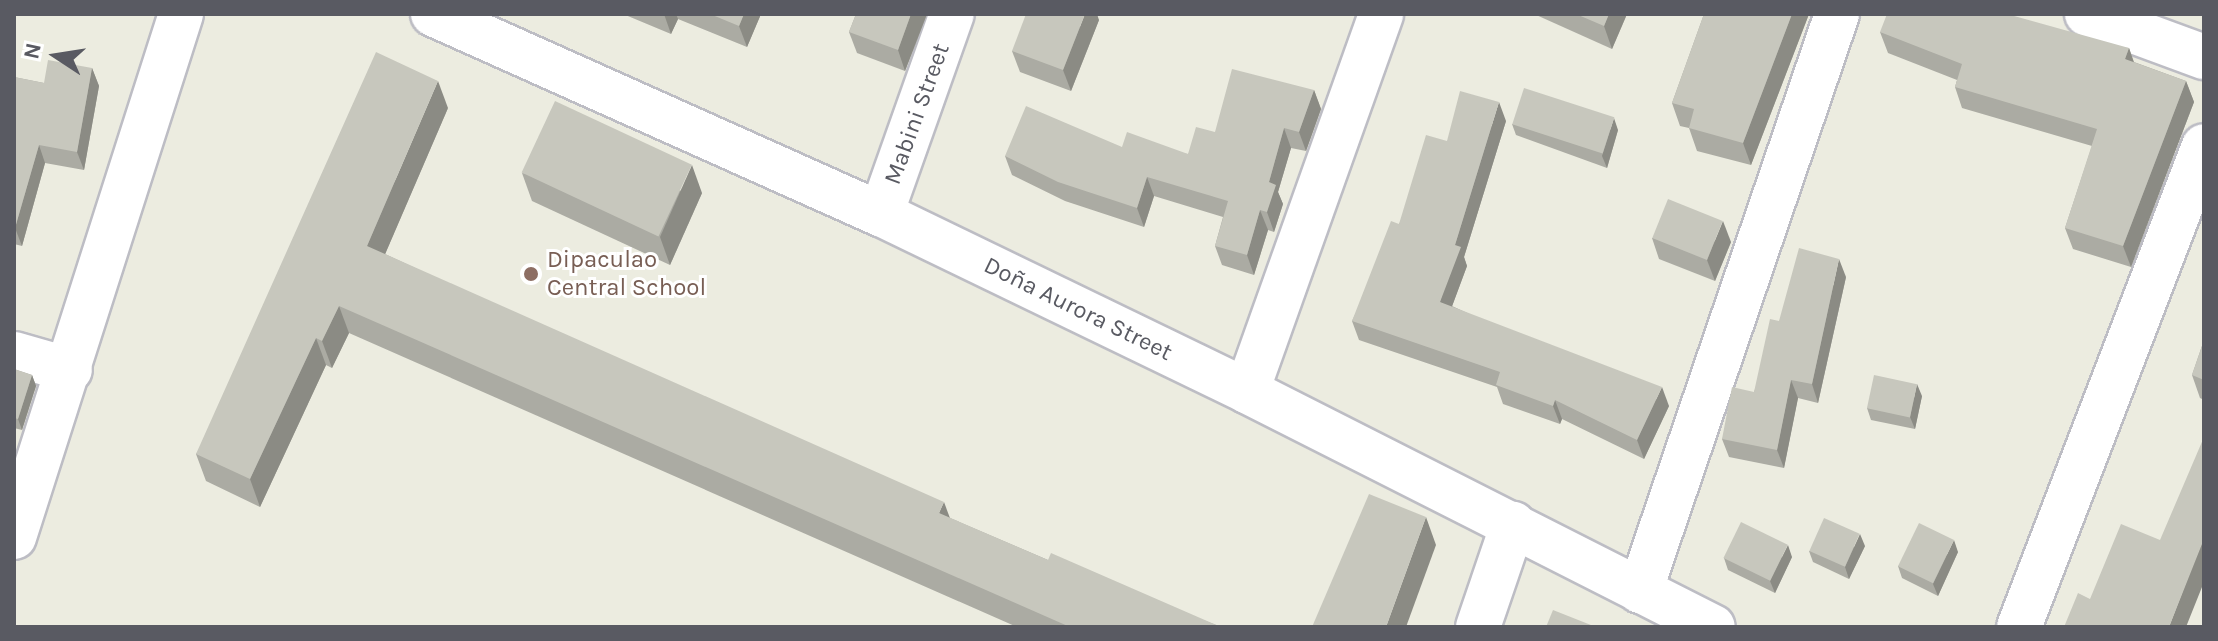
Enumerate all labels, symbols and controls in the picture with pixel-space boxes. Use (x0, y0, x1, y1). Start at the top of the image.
north arrow (16, 16, 96, 96)
street label: Mabini Street (878, 39, 956, 189)
text: N (18, 41, 47, 61)
place label: Dipaculao Central School (547, 246, 706, 302)
street label: Doña Aurora Street (979, 251, 1177, 367)
marker: Dipaculao Central School (522, 265, 540, 283)

